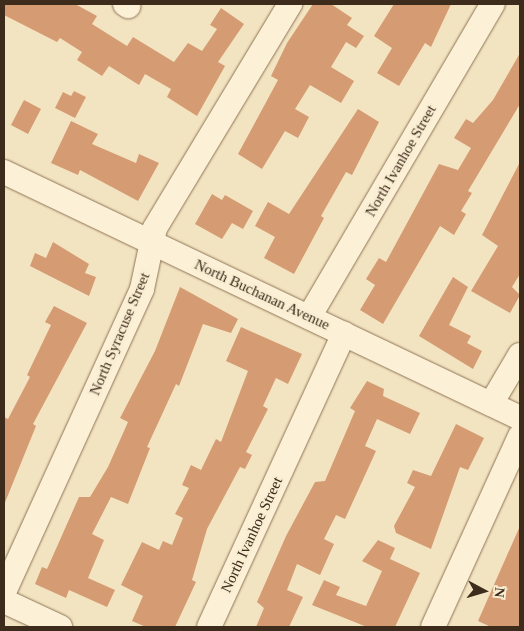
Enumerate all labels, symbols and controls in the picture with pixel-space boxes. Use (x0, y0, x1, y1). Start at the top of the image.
street label: North Ivanhoe Street (362, 102, 440, 220)
street label: North Buchanan Avenue (191, 256, 333, 334)
street label: North Syracuse Street (86, 270, 154, 398)
street label: North Ivanhoe Street (217, 474, 287, 596)
north arrow (459, 566, 509, 616)
text: N (491, 587, 507, 598)

